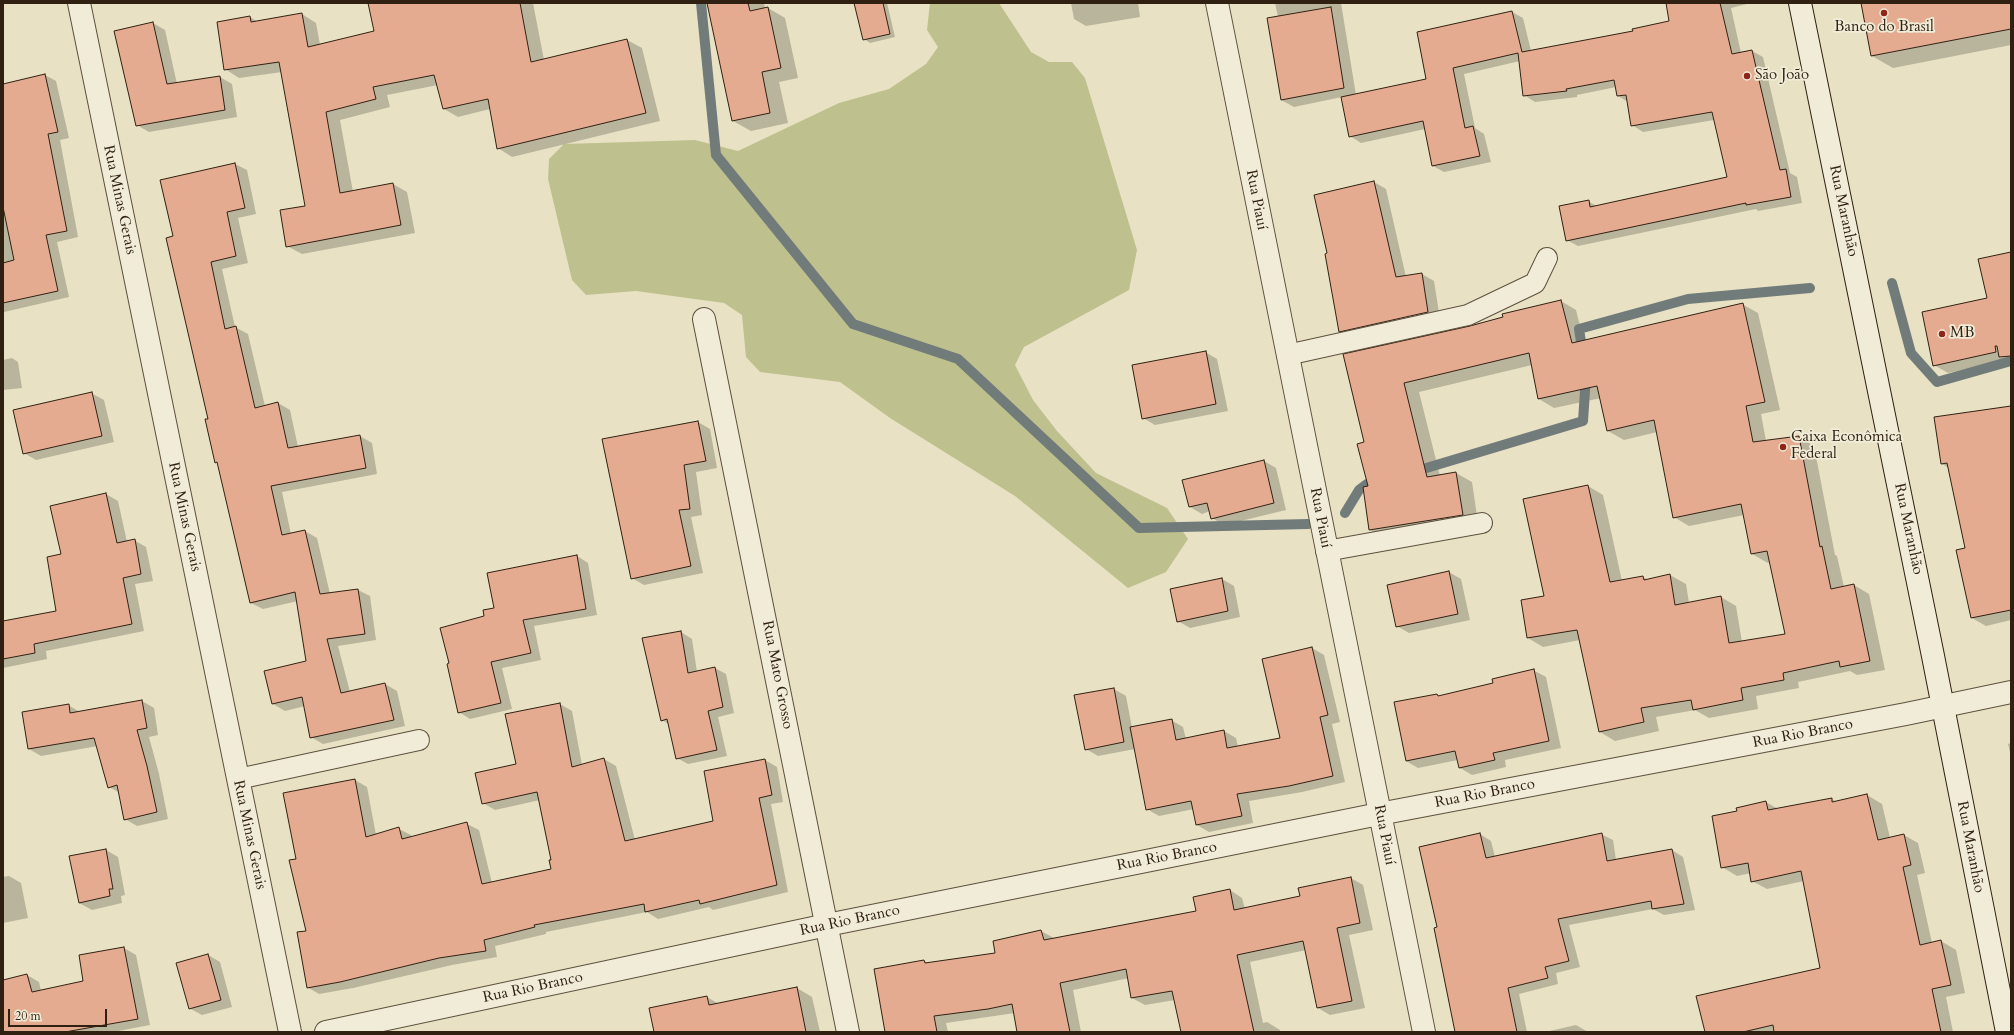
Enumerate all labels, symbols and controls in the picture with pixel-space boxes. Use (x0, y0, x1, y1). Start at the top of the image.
marker: Banco do Brasil (1879, 8, 1889, 18)
place label: Banco do Brasil (1834, 19, 1934, 37)
place label: São João (1755, 67, 1809, 85)
marker: São João (1742, 71, 1752, 81)
street label: Rua Minas Gerais (99, 144, 139, 256)
street label: Rua Maranhão (1825, 164, 1861, 258)
street label: Rua Piauí (1241, 168, 1271, 232)
place label: MB (1950, 325, 1974, 343)
marker: MB (1937, 329, 1947, 339)
place label: Caixa Econômica Federal (1791, 429, 1902, 464)
marker: Caixa Econômica Federal (1778, 442, 1788, 452)
street label: Rua Minas Gerais (164, 461, 204, 573)
street label: Rua Maranhão (1890, 482, 1926, 576)
street label: Rua Piauí (1305, 486, 1335, 550)
street label: Rua Mato Grosso (758, 619, 796, 731)
street label: Rua Rio Branco (1751, 715, 1855, 753)
street label: Rua Rio Branco (1433, 775, 1537, 813)
street label: Rua Minas Gerais (229, 779, 269, 891)
street label: Rua Maranhão (1952, 800, 1988, 894)
street label: Rua Piauí (1369, 803, 1399, 867)
street label: Rua Rio Branco (1115, 838, 1219, 876)
street label: Rua Rio Branco (798, 902, 902, 940)
street label: Rua Rio Branco (481, 969, 585, 1007)
scale bar (10, 1001, 109, 1027)
text: 20 m (15, 1008, 41, 1024)

